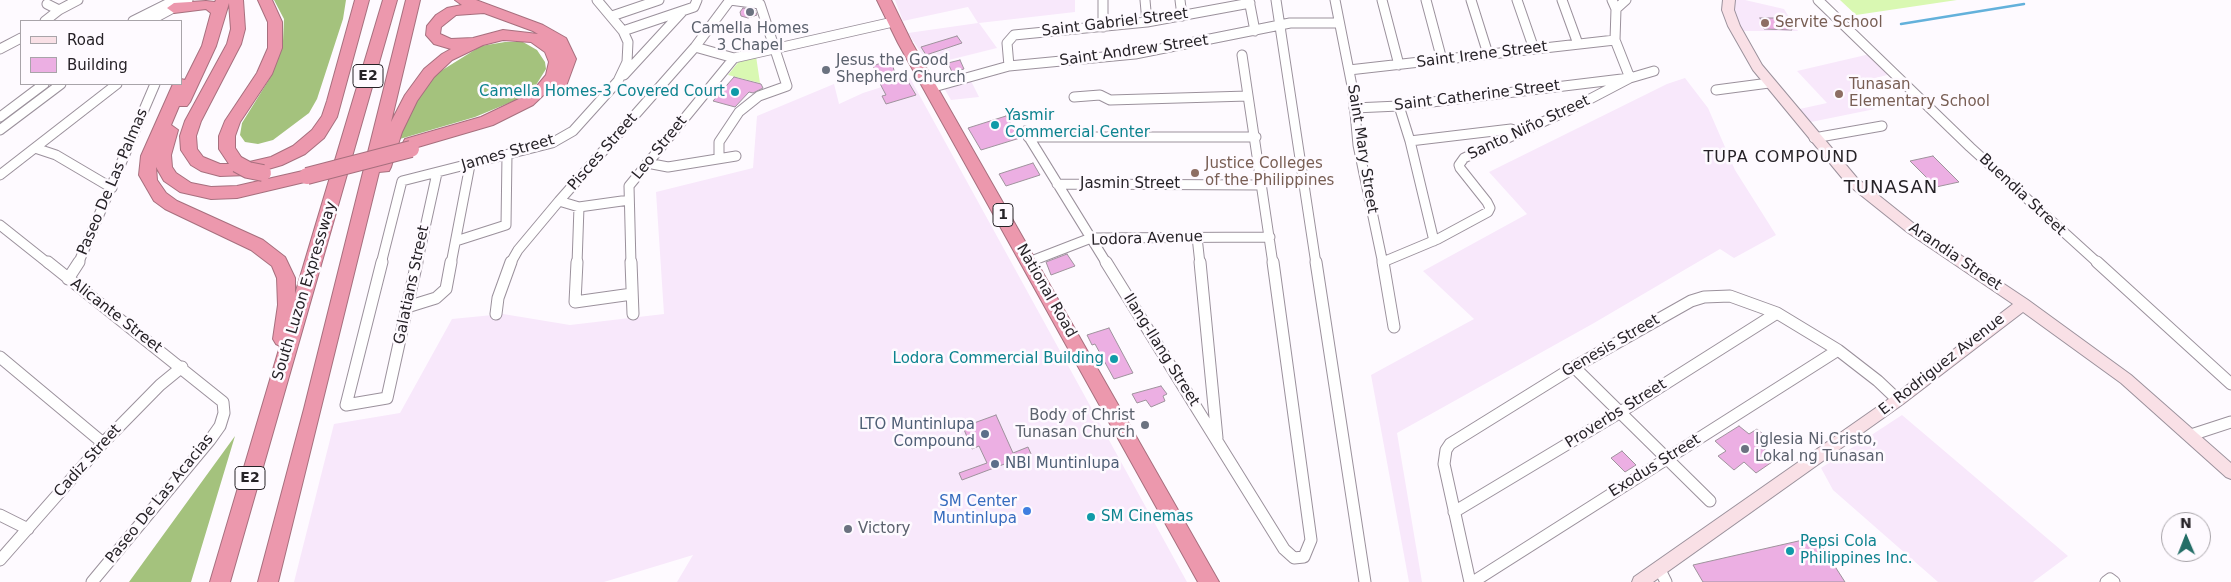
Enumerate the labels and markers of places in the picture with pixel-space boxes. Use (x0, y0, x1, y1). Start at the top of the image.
marker: Camella Homes 3 Chapel (744, 6, 756, 18)
place label: Servite School (1775, 14, 1883, 32)
marker: Servite School (1759, 17, 1771, 29)
place label: Camella Homes 3 Chapel (691, 20, 809, 55)
place label: Jesus the Good Shepherd Church (836, 52, 966, 87)
marker: Jesus the Good Shepherd Church (820, 64, 832, 76)
place label: Tunasan Elementary School (1849, 76, 1990, 111)
place label: Camella Homes-3 Covered Court (479, 83, 725, 101)
marker: Camella Homes-3 Covered Court (729, 86, 741, 98)
marker: Tunasan Elementary School (1833, 88, 1845, 100)
place label: Yasmir Commercial Center (1005, 107, 1150, 142)
marker: Yasmir Commercial Center (989, 119, 1001, 131)
place label: Justice Colleges of the Philippines (1205, 155, 1334, 190)
marker: Justice Colleges of the Philippines (1189, 167, 1201, 179)
place label: Lodora Commercial Building (893, 350, 1104, 368)
marker: Lodora Commercial Building (1108, 353, 1120, 365)
place label: Body of Christ Tunasan Church (1016, 407, 1135, 442)
place label: LTO Muntinlupa Compound (859, 416, 975, 451)
marker: Body of Christ Tunasan Church (1139, 419, 1151, 431)
marker: LTO Muntinlupa Compound (979, 428, 991, 440)
place label: Iglesia Ni Cristo, Lokal ng Tunasan (1755, 431, 1884, 466)
marker: Iglesia Ni Cristo, Lokal ng Tunasan (1739, 443, 1751, 455)
place label: NBI Muntinlupa (1005, 455, 1120, 473)
marker: NBI Muntinlupa (989, 458, 1001, 470)
place label: SM Center Muntinlupa (933, 493, 1017, 528)
marker: SM Center Muntinlupa (1021, 505, 1033, 517)
place label: SM Cinemas (1101, 508, 1193, 526)
marker: SM Cinemas (1085, 511, 1097, 523)
place label: Victory (858, 520, 910, 538)
marker: Victory (842, 523, 854, 535)
place label: Pepsi Cola Philippines Inc. (1800, 533, 1913, 568)
marker: Pepsi Cola Philippines Inc. (1784, 545, 1796, 557)

